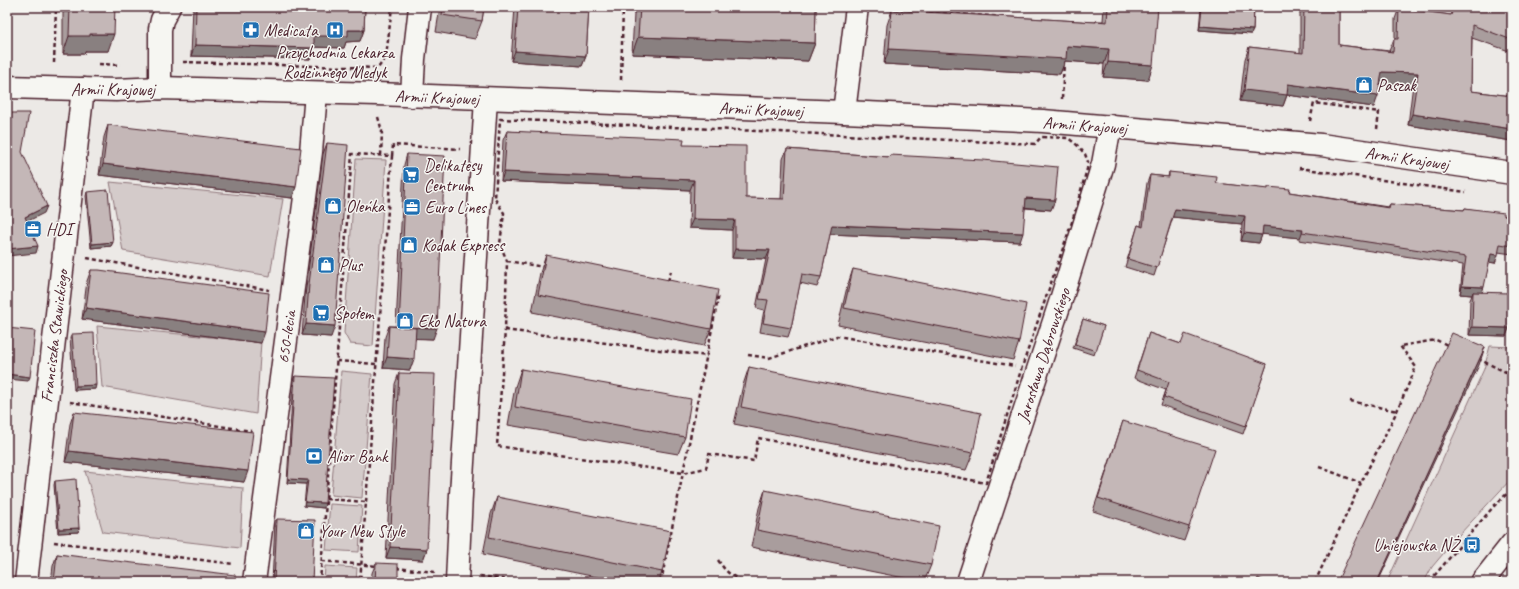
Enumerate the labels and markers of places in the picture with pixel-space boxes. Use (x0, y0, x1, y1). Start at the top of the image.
pharmacy icon: Medicata (241, 20, 261, 40)
place label: Medicata (264, 20, 319, 41)
hospital icon: Przychodnia Lekarza Rodzinnego Medyk (325, 20, 345, 40)
place label: Przychodnia Lekarza Rodzinnego Medyk (276, 42, 396, 83)
shop icon: Paszak (1354, 75, 1374, 95)
place label: Paszak (1377, 75, 1418, 96)
place label: Delikatesy Centrum (424, 155, 483, 196)
supermarket icon: Delikatesy Centrum (401, 165, 421, 185)
shop icon: Oleńka (323, 196, 343, 216)
place label: Oleńka (346, 196, 386, 217)
office icon: Euro Lines (402, 197, 422, 217)
place label: Euro Lines (425, 197, 488, 218)
office icon: HDI (23, 219, 43, 239)
place label: HDI (46, 219, 76, 240)
shop icon: Kodak Express (399, 235, 419, 255)
place label: Kodak Express (422, 235, 506, 256)
shop icon: Plus (316, 255, 336, 275)
place label: Plus (339, 255, 363, 276)
supermarket icon: Społem (311, 303, 331, 323)
place label: Społem (334, 303, 375, 324)
shop icon: Eko Natura (395, 311, 415, 331)
place label: Eko Natura (418, 311, 488, 332)
bank icon: Alior Bank (304, 446, 324, 466)
place label: Alior Bank (327, 446, 389, 467)
shop icon: Your New Style (296, 521, 316, 541)
place label: Your New Style (319, 521, 406, 542)
place label: Uniejowska NŻ (1374, 535, 1462, 556)
bus stop icon: Uniejowska NŻ (1462, 535, 1482, 555)

